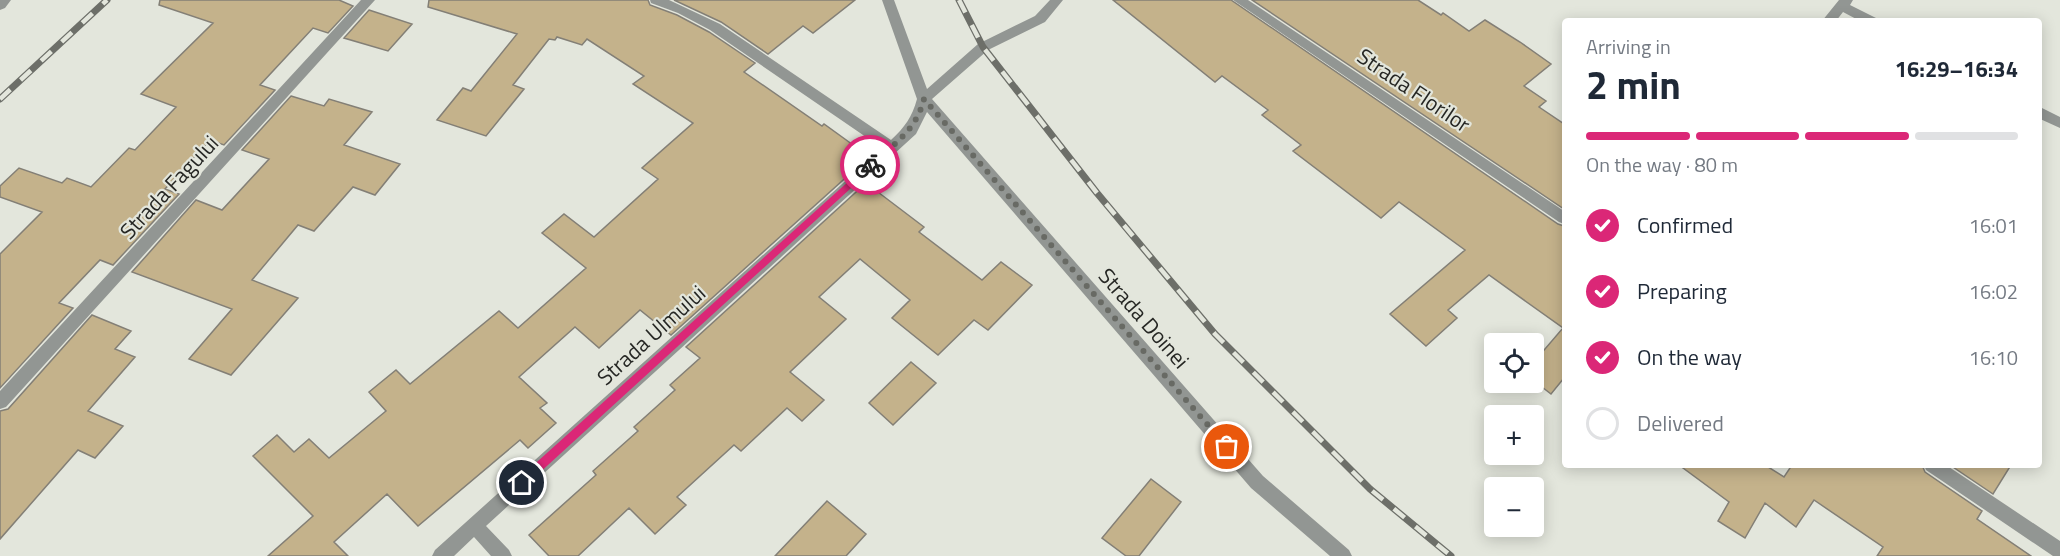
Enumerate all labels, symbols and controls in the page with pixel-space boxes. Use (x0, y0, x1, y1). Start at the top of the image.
text: Arriving in (1586, 31, 1671, 62)
street label: Strada Florilor (1350, 39, 1478, 141)
text: 16:29–16:34 (1895, 52, 2018, 86)
text: 2 min (1586, 55, 1681, 114)
street label: Strada Fagului (112, 127, 226, 247)
courier (840, 135, 900, 195)
icon: bike (854, 149, 887, 182)
text: On the way · 80 m (1586, 149, 1738, 180)
text: Confirmed (1637, 208, 1733, 242)
icon: check (1586, 209, 1619, 242)
text: 16:01 (1969, 210, 2018, 241)
street label: Strada Doinei (1091, 260, 1197, 376)
text: Preparing (1637, 274, 1727, 308)
icon: check (1586, 275, 1619, 308)
text: 16:02 (1969, 276, 2018, 307)
street label: Strada Ulmului (589, 277, 713, 393)
map controls (1484, 333, 1544, 537)
button: locate (1484, 333, 1544, 393)
text: On the way (1637, 340, 1742, 374)
icon: check (1586, 341, 1619, 374)
text: 16:10 (1969, 342, 2018, 373)
button: + (1484, 405, 1544, 465)
text: Delivered (1637, 406, 1724, 440)
pin (1201, 421, 1252, 472)
icon: bag (1210, 430, 1243, 463)
pin (496, 457, 547, 508)
icon: home (505, 466, 538, 499)
button: − (1484, 477, 1544, 537)

